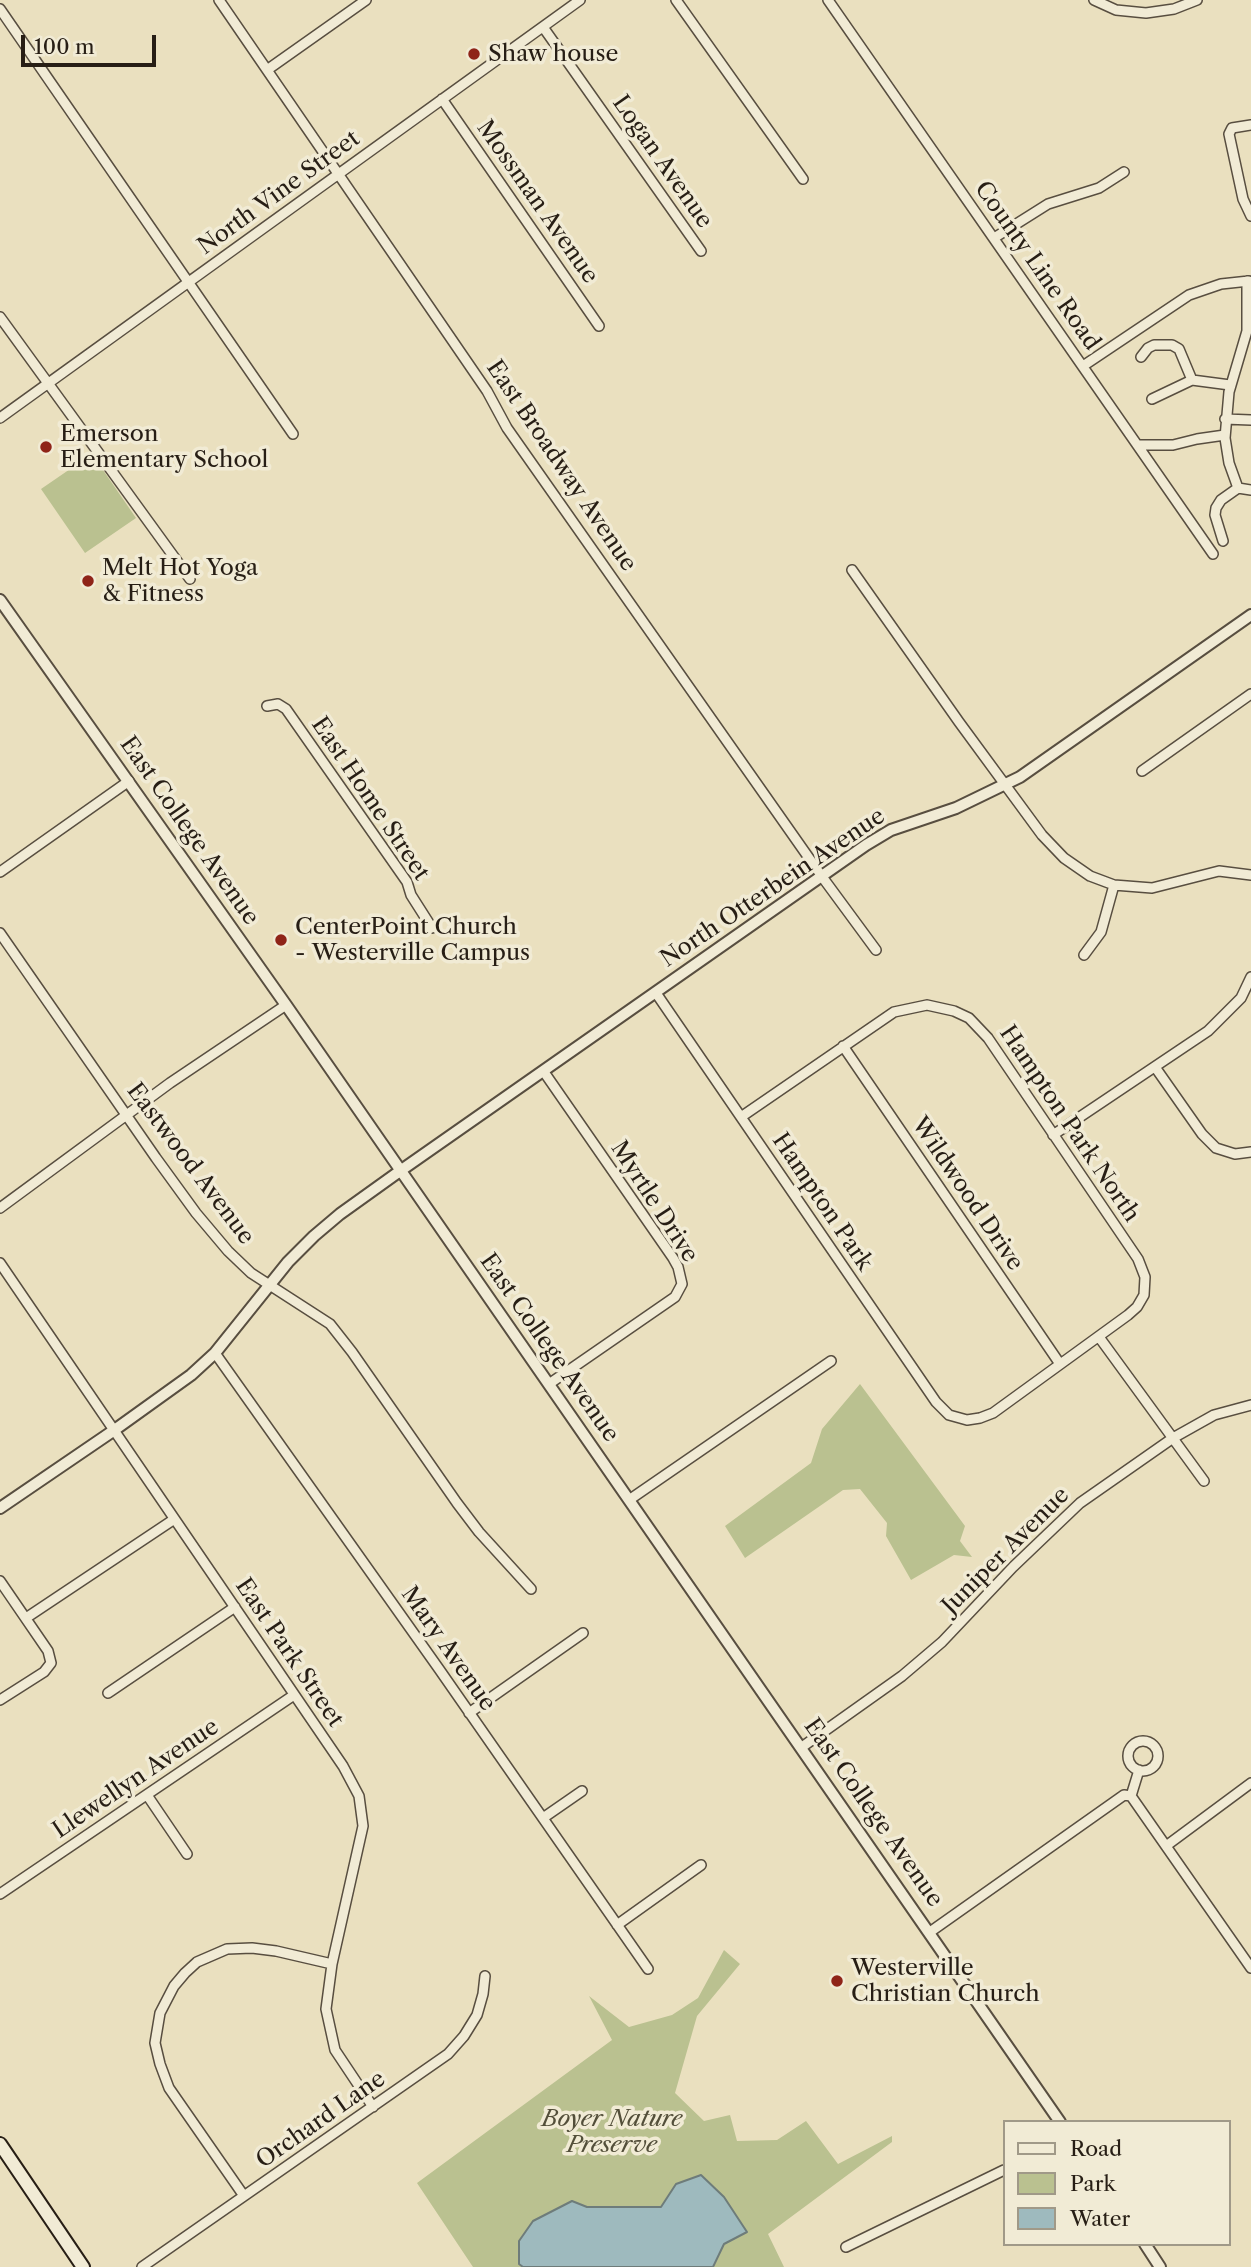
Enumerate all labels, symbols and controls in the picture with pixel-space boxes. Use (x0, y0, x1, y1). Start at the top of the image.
scale bar (24, 21, 159, 65)
text: 100 m (34, 34, 95, 59)
place label: Shaw house (488, 40, 618, 68)
marker: Shaw house (466, 46, 482, 62)
street label: Logan Avenue (606, 90, 718, 234)
street label: Mossman Avenue (470, 115, 604, 289)
street label: North Vine Street (193, 125, 365, 261)
street label: County Line Road (968, 176, 1106, 356)
street label: East Broadway Avenue (480, 355, 642, 577)
place label: Emerson Elementary School (60, 420, 268, 474)
marker: Emerson Elementary School (38, 439, 54, 455)
place label: Melt Hot Yoga & Fitness (102, 554, 258, 608)
marker: Melt Hot Yoga & Fitness (80, 573, 96, 589)
street label: East Home Street (305, 712, 435, 886)
street label: East College Avenue (114, 732, 264, 930)
street label: North Otterbein Avenue (656, 803, 890, 973)
place label: CenterPoint Church - Westerville Campus (295, 913, 530, 967)
marker: CenterPoint Church - Westerville Campus (273, 932, 289, 948)
street label: Hampton Park North (993, 1021, 1145, 1227)
street label: Eastwood Avenue (120, 1078, 260, 1250)
street label: Wildwood Drive (905, 1112, 1029, 1276)
street label: Hampton Park (766, 1128, 878, 1276)
street label: Myrtle Drive (605, 1136, 703, 1268)
street label: East College Avenue (474, 1249, 624, 1447)
street label: Juniper Avenue (937, 1482, 1075, 1620)
street label: East Park Street (229, 1573, 349, 1733)
street label: Mary Avenue (395, 1581, 501, 1717)
street label: Llewellyn Avenue (48, 1713, 224, 1845)
street label: East College Avenue (798, 1714, 948, 1912)
place label: Westerville Christian Church (851, 1954, 1040, 2008)
marker: Westerville Christian Church (829, 1973, 845, 1989)
street label: Orchard Lane (251, 2065, 391, 2175)
park label: Boyer Nature Preserve (542, 2105, 682, 2159)
legend (1002, 2120, 1230, 2246)
text: Road (1070, 2136, 1122, 2161)
text: Park (1070, 2171, 1116, 2196)
text: Water (1070, 2206, 1130, 2231)

